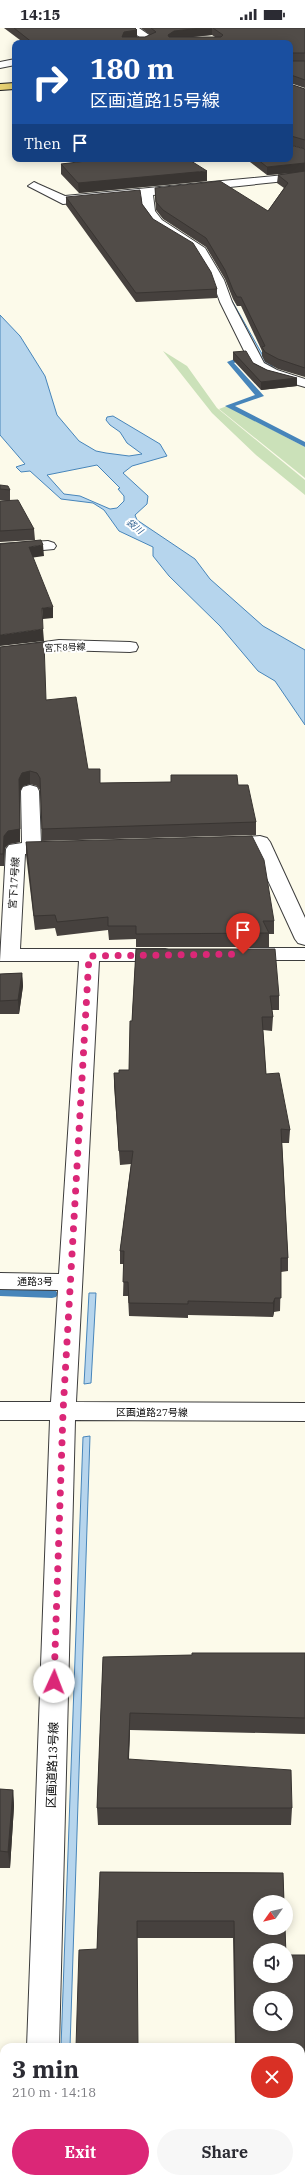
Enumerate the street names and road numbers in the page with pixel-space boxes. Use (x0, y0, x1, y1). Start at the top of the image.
street label: 宮下8号線 (44, 641, 87, 653)
street label: 宮下17号線 (6, 857, 22, 909)
street label: 通路3号 (17, 1275, 53, 1288)
street label: 区画道路27号線 (116, 1406, 188, 1419)
street label: 区画道路13号線 (43, 1722, 61, 1808)

